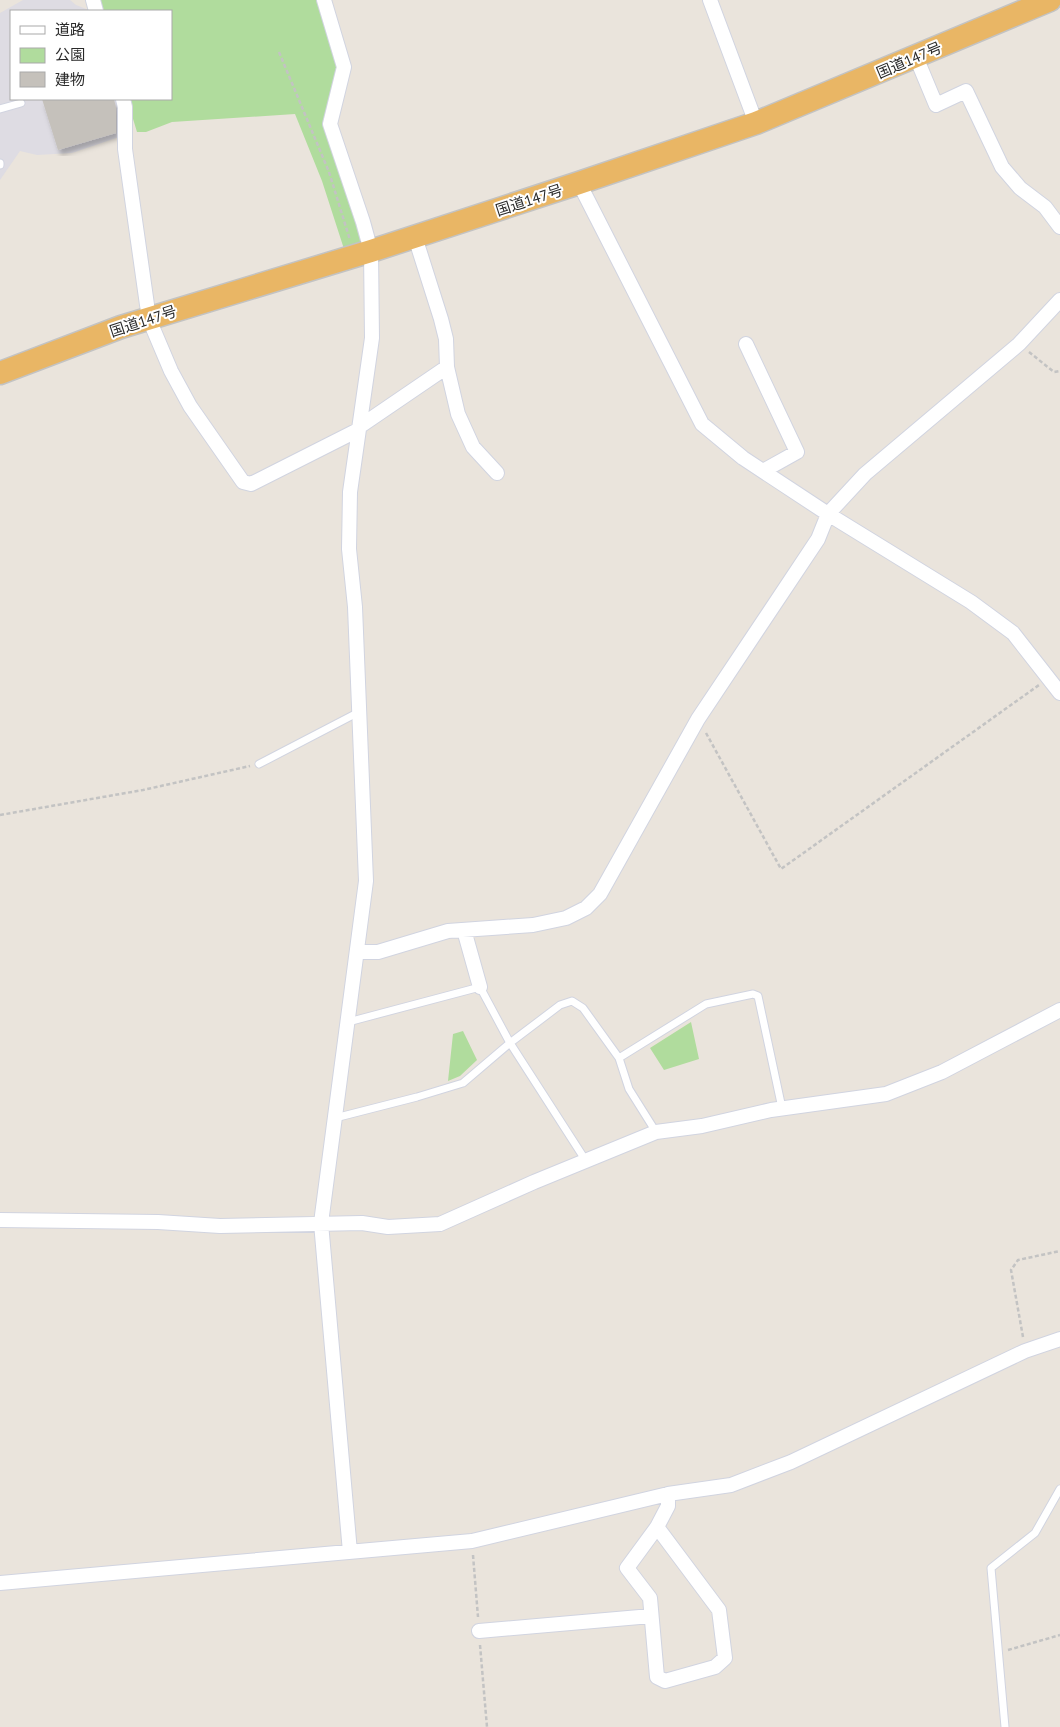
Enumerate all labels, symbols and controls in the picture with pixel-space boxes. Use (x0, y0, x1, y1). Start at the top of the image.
legend (10, 10, 172, 100)
text: 道路 (55, 20, 85, 39)
street label: 国道147号 (873, 38, 945, 82)
text: 公園 (55, 45, 85, 64)
text: 建物 (55, 70, 85, 89)
street label: 国道147号 (493, 180, 565, 220)
street label: 国道147号 (107, 301, 179, 341)

